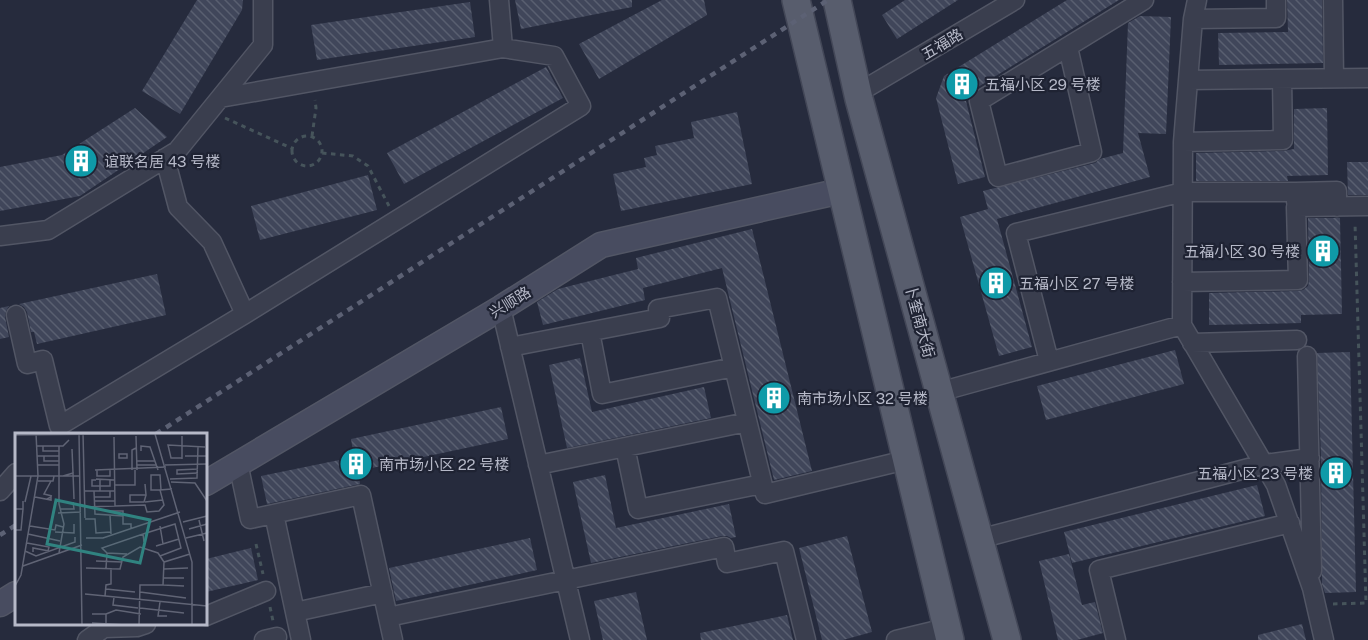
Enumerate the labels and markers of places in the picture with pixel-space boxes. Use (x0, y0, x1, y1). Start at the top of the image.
building icon: 五福小区 29 号楼 (944, 66, 980, 102)
place label: 五福小区 29 号楼 (985, 76, 1101, 93)
building icon: 谊联名居 43 号楼 (63, 143, 99, 179)
place label: 谊联名居 43 号楼 (104, 153, 220, 170)
building icon: 五福小区 30 号楼 (1305, 233, 1341, 269)
place label: 五福小区 30 号楼 (1184, 243, 1300, 260)
building icon: 五福小区 27 号楼 (978, 265, 1014, 301)
place label: 五福小区 27 号楼 (1019, 275, 1134, 292)
building icon: 南市场小区 32 号楼 (756, 380, 792, 416)
place label: 南市场小区 32 号楼 (797, 390, 928, 407)
building icon: 南市场小区 22 号楼 (338, 446, 374, 482)
building icon: 五福小区 23 号楼 (1318, 455, 1354, 491)
place label: 南市场小区 22 号楼 (379, 456, 509, 473)
place label: 五福小区 23 号楼 (1197, 465, 1313, 482)

